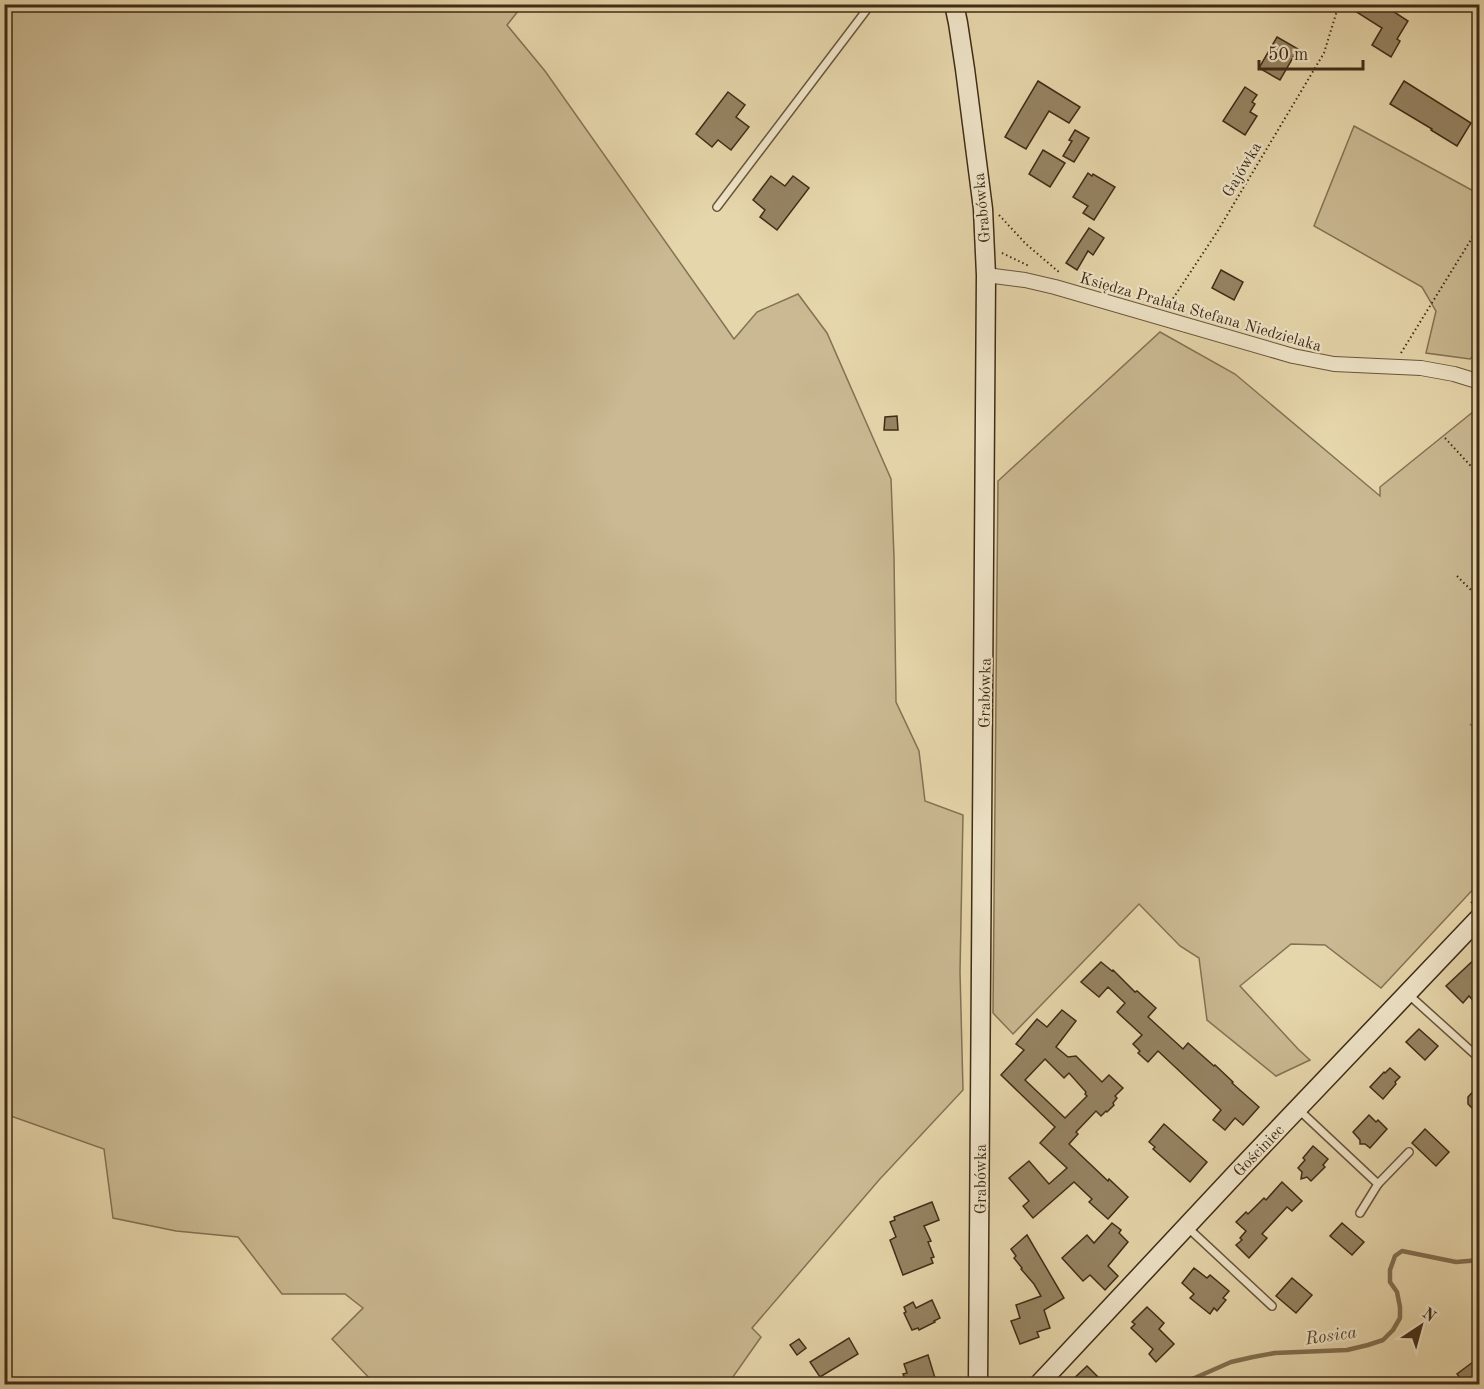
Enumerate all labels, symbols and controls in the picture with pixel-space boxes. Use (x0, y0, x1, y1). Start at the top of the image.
scale bar (1259, 33, 1362, 71)
text: 50 m (1268, 46, 1308, 64)
street label: Gajówka (1220, 140, 1265, 200)
street label: Grabówka (972, 172, 994, 244)
street label: Księdza Prałata Stefana Niedzielaka (1078, 271, 1323, 355)
street label: Grabówka (977, 658, 995, 728)
street label: Gościniec (1231, 1122, 1288, 1180)
street label: Grabówka (974, 1144, 990, 1214)
north arrow (1391, 1296, 1451, 1356)
text: N (1419, 1305, 1439, 1326)
water label: Rosica (1303, 1323, 1359, 1349)

